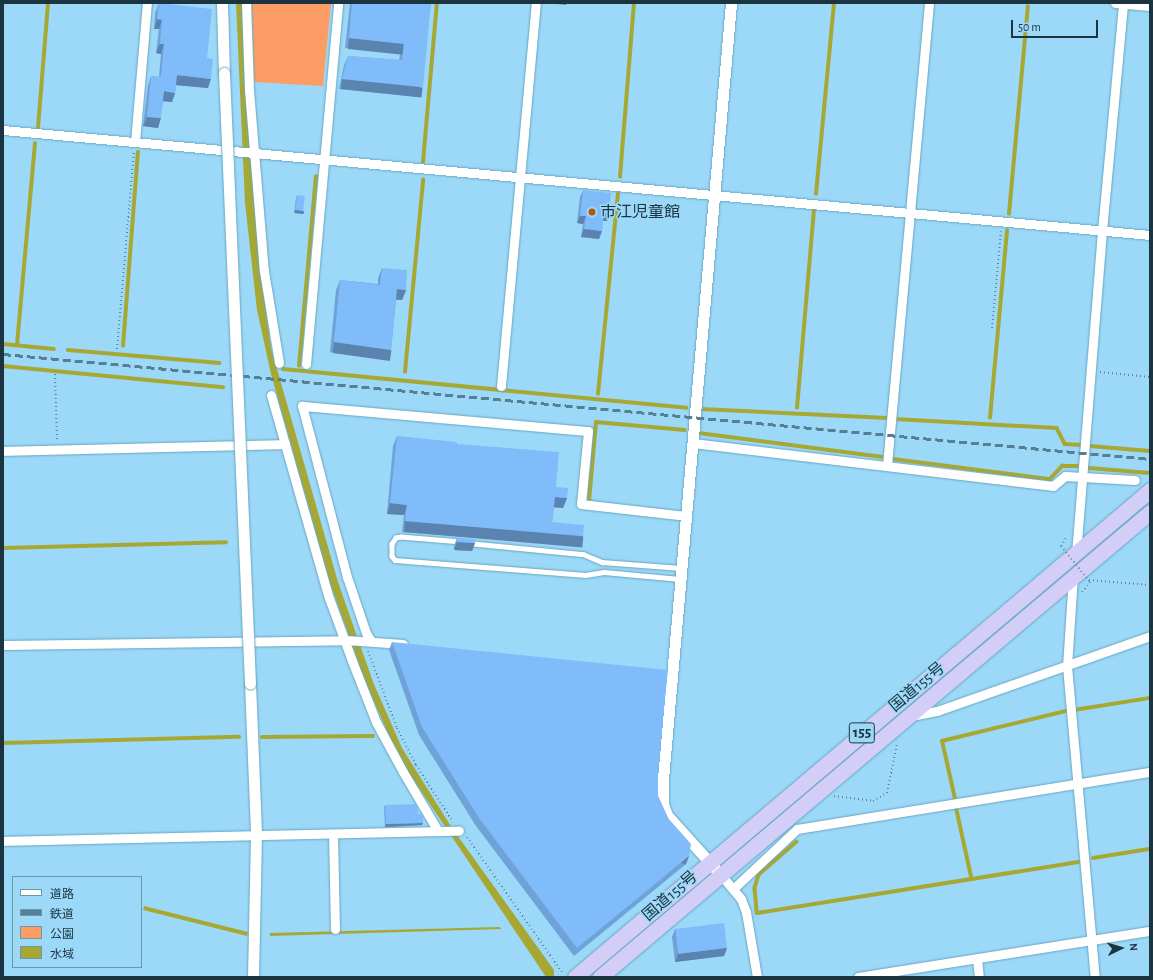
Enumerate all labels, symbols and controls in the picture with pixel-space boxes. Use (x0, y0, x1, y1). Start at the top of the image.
scale bar (1013, 12, 1100, 38)
text: 50 m (1018, 21, 1041, 33)
place label: 市江児童館 (600, 202, 680, 222)
marker: 市江児童館 (587, 207, 597, 217)
street label: 国道155号 (885, 658, 949, 716)
road number: 155 (848, 720, 876, 746)
street label: 国道155号 (638, 867, 702, 925)
legend (12, 876, 142, 968)
text: 道路 (50, 888, 74, 900)
text: 鉄道 (50, 908, 74, 920)
text: 公園 (50, 928, 74, 940)
north arrow (1101, 928, 1141, 968)
text: N (1128, 943, 1139, 951)
text: 水域 (50, 948, 74, 960)

